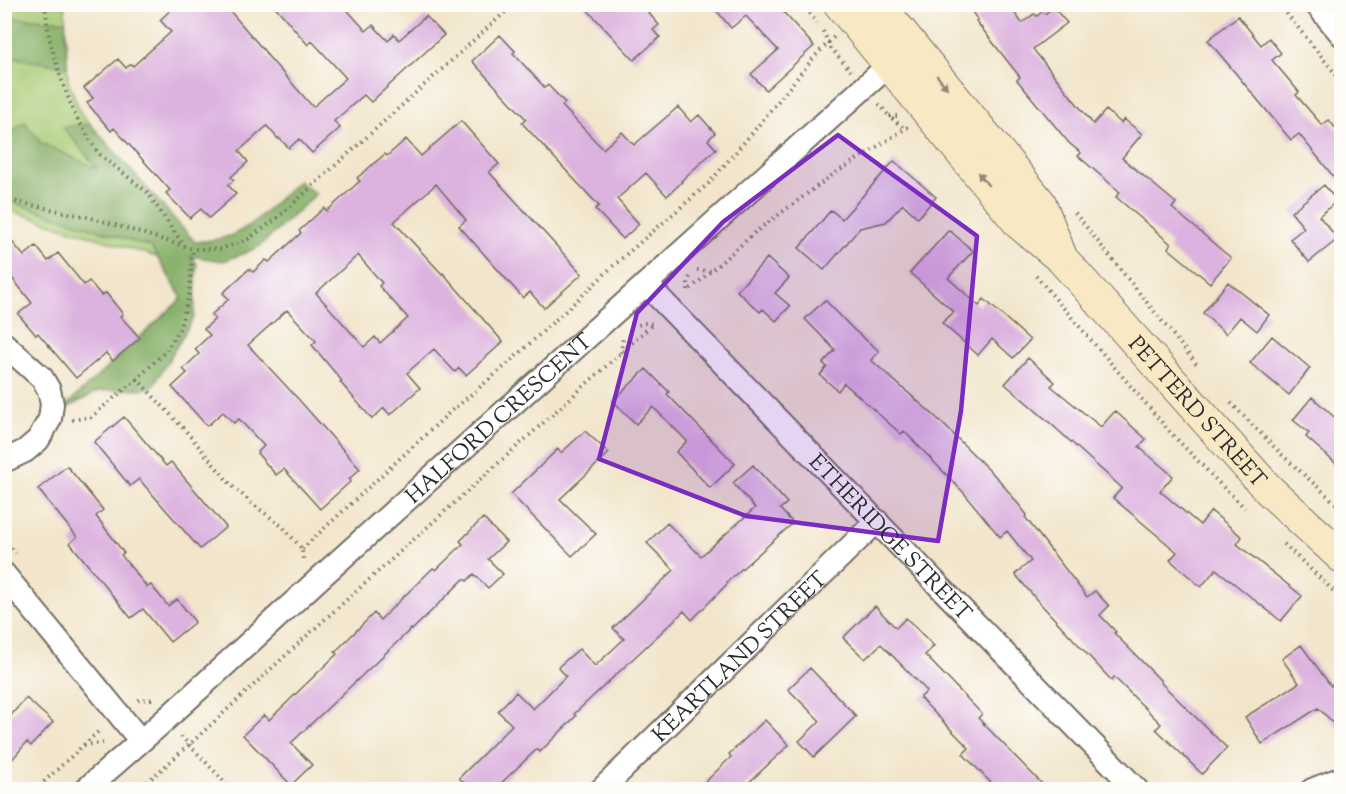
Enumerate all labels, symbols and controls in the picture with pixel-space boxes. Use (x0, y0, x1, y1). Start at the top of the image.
one-way arrow (935, 75, 947, 90)
one-way arrow (976, 171, 989, 187)
street label: HALFORD CRESCENT (399, 327, 601, 513)
street label: PETTERD STREET (1119, 330, 1273, 496)
street label: ETHERIDGE STREET (800, 448, 978, 630)
street label: KEARTLAND STREET (646, 565, 836, 751)

